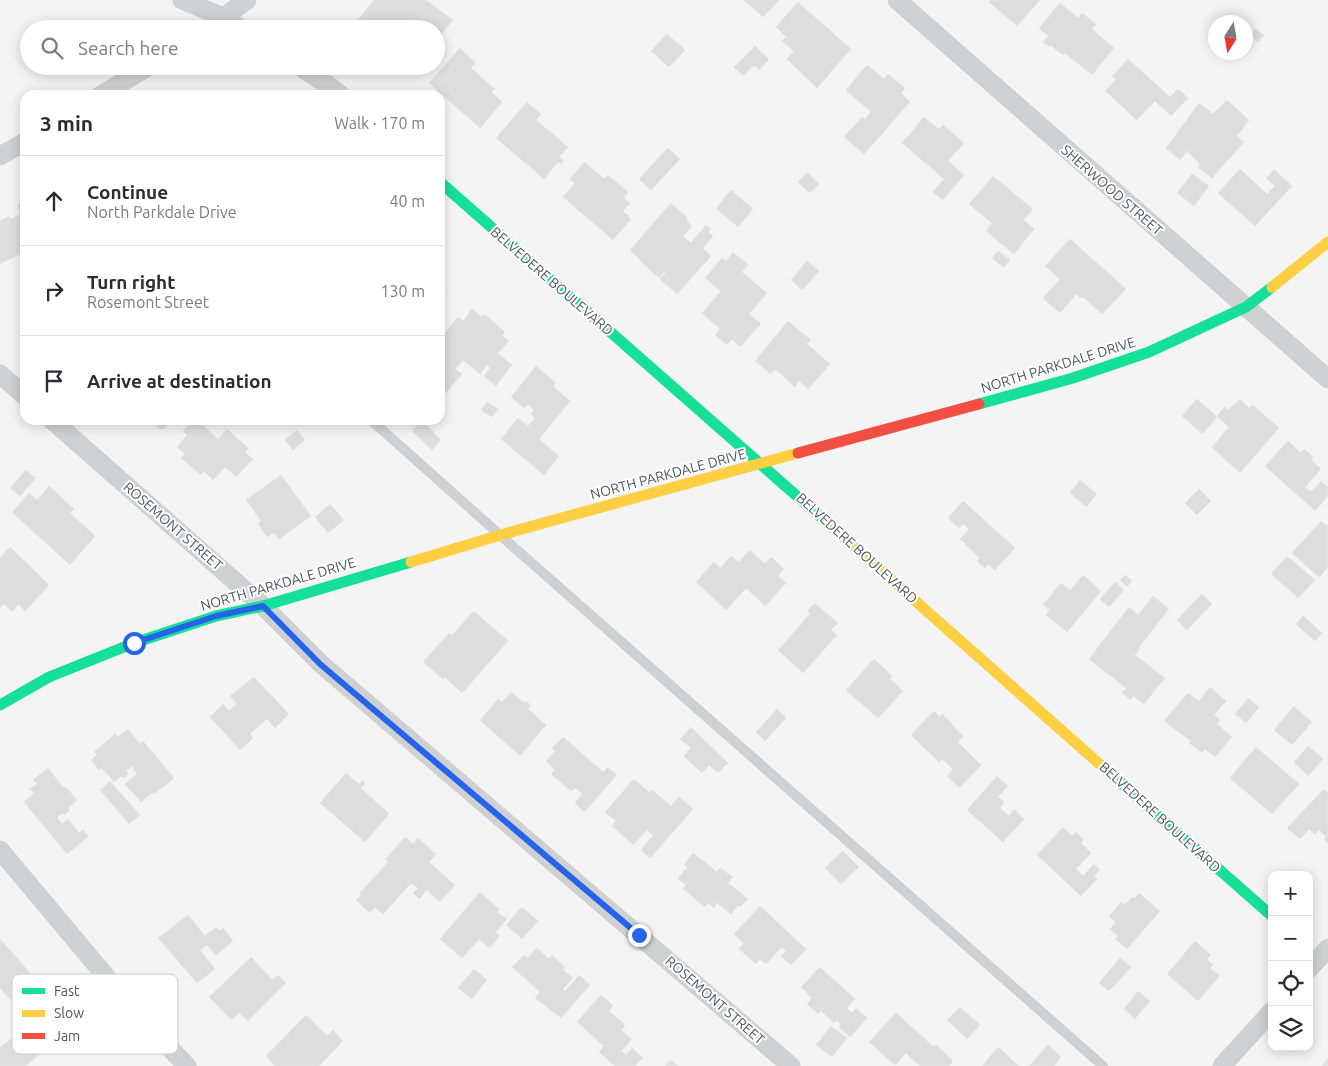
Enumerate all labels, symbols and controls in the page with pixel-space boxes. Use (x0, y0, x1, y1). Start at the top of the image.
north arrow (1208, 15, 1253, 60)
search box (20, 20, 445, 75)
icon: search (38, 34, 66, 62)
text: Search here (78, 37, 178, 59)
text: 3 min (40, 111, 93, 135)
text: Walk · 170 m (334, 114, 425, 132)
street label: SHERWOOD STREET (1058, 142, 1166, 238)
text: Continue (87, 181, 168, 203)
icon: ahead (40, 187, 68, 215)
text: 40 m (389, 192, 425, 210)
text: North Parkdale Drive (87, 203, 237, 221)
street label: BELVEDERE BOULEVARD (487, 223, 617, 339)
text: Turn right (87, 271, 175, 293)
icon: right (40, 277, 68, 305)
text: 130 m (380, 282, 425, 300)
text: Rosemont Street (87, 293, 209, 311)
street label: NORTH PARKDALE DRIVE (979, 334, 1137, 396)
icon: arrive (40, 367, 68, 395)
text: Arrive at destination (87, 370, 272, 392)
street label: NORTH PARKDALE DRIVE (588, 445, 748, 502)
street label: ROSEMONT STREET (120, 479, 226, 574)
street label: BELVEDERE BOULEVARD (793, 489, 921, 607)
street label: NORTH PARKDALE DRIVE (199, 554, 357, 614)
route start (123, 632, 146, 655)
street label: BELVEDERE BOULEVARD (1096, 758, 1224, 876)
map controls (1268, 871, 1313, 1051)
button: + (1268, 871, 1313, 916)
button: − (1268, 916, 1313, 961)
route end (628, 924, 651, 947)
street label: ROSEMONT STREET (662, 953, 768, 1048)
button: locate (1268, 961, 1313, 1006)
legend (12, 974, 178, 1054)
text: Fast (54, 983, 80, 999)
text: Slow (54, 1005, 84, 1021)
button: layers (1268, 1006, 1313, 1051)
text: Jam (54, 1028, 80, 1044)

